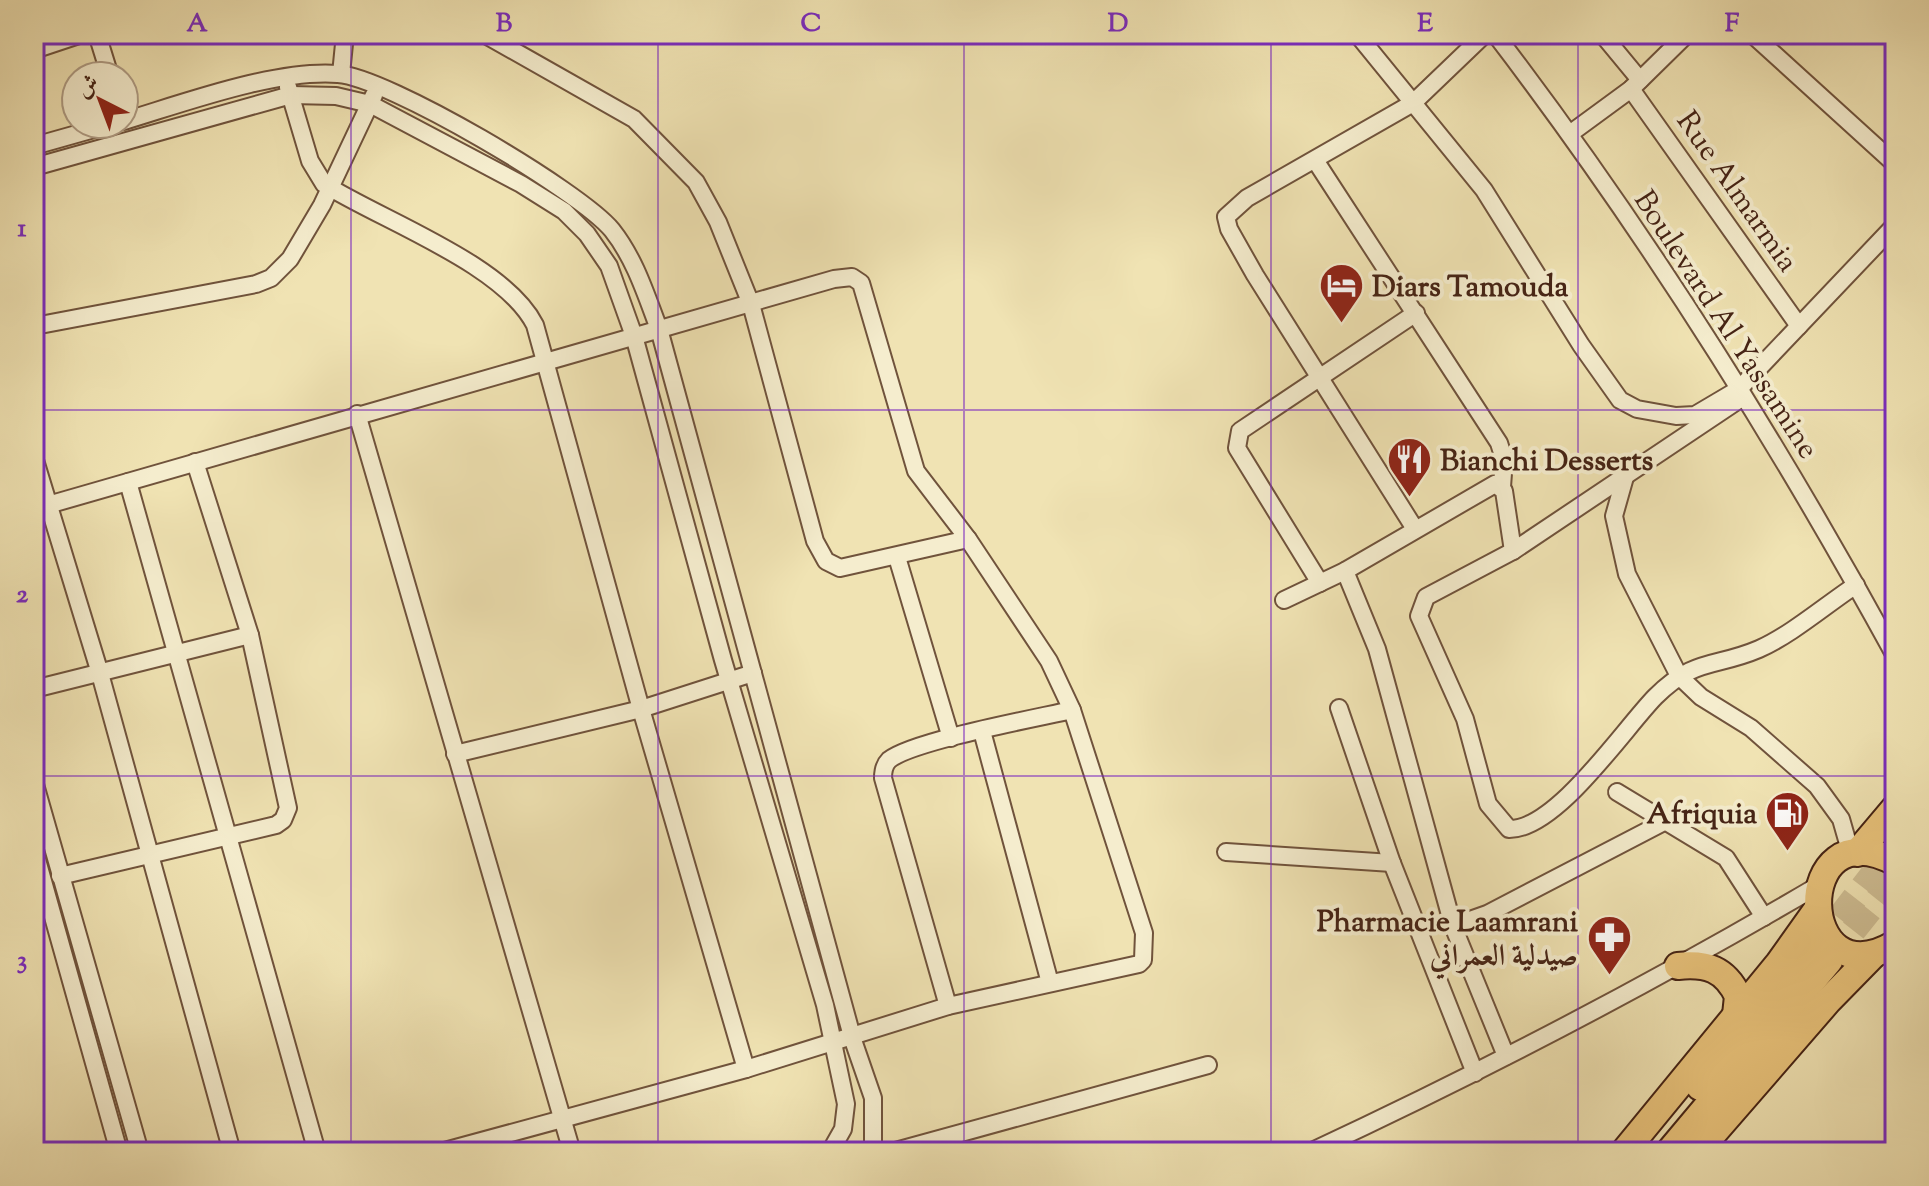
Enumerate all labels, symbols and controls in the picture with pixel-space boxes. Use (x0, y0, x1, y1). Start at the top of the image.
text: A (186, 6, 208, 43)
text: B (496, 6, 513, 43)
text: C (801, 6, 821, 43)
text: D (1108, 6, 1128, 43)
text: E (1417, 6, 1433, 43)
text: F (1725, 6, 1740, 43)
north arrow (60, 60, 140, 140)
text: ش (70, 68, 107, 107)
street label: Rue Almarmia (1665, 103, 1807, 282)
street label: Boulevard Al Yassamine (1622, 183, 1828, 468)
text: 1 (18, 211, 27, 248)
hotel icon: Diars Tamouda (1317, 262, 1365, 325)
place label: Diars Tamouda (1372, 267, 1569, 310)
restaurant icon: Bianchi Desserts (1385, 436, 1433, 499)
place label: Bianchi Desserts (1440, 441, 1653, 484)
text: 2 (16, 577, 29, 614)
fuel station icon: Afriquia (1764, 789, 1812, 852)
place label: Afriquia (1647, 794, 1757, 837)
place label: Pharmacie Laamrani صيدلية العمراني (1317, 902, 1578, 980)
pharmacy icon: Pharmacie Laamrani صيدلية العمراني (1585, 914, 1633, 977)
text: 3 (17, 943, 27, 980)

